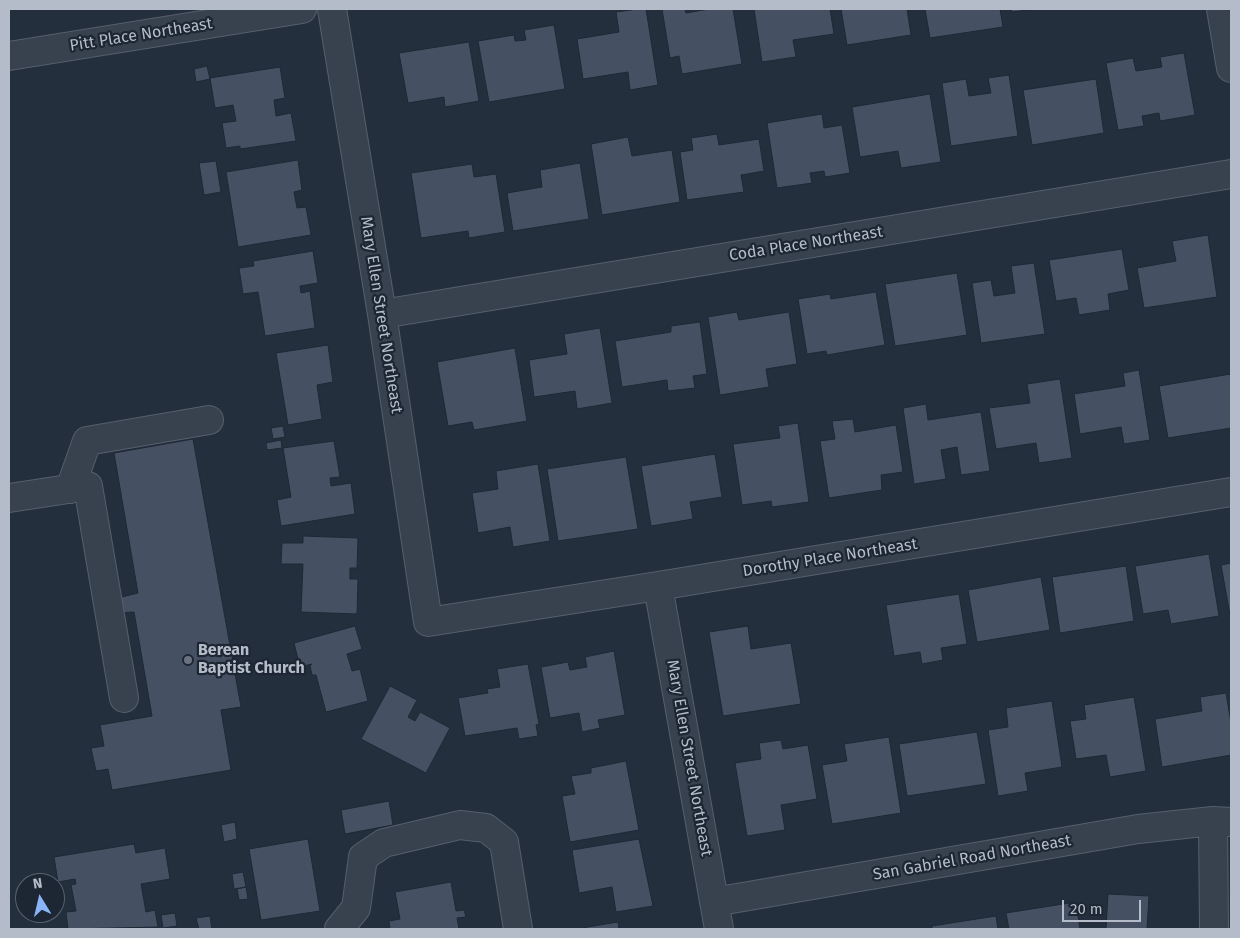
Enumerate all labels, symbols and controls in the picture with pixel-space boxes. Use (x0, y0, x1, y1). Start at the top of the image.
street label: Pitt Place Northeast (68, 14, 214, 56)
street label: Mary Ellen Street Northeast (356, 215, 406, 415)
street label: Coda Place Northeast (728, 222, 884, 266)
street label: Dorothy Place Northeast (741, 535, 919, 581)
place label: Berean Baptist Church (198, 641, 305, 679)
marker: Berean Baptist Church (182, 654, 194, 666)
street label: Mary Ellen Street Northeast (662, 658, 716, 858)
street label: San Gabriel Road Northeast (871, 831, 1073, 885)
north arrow (15, 873, 65, 923)
text: N (32, 875, 44, 893)
scale bar (1065, 890, 1144, 922)
text: 20 m (1070, 900, 1103, 918)

